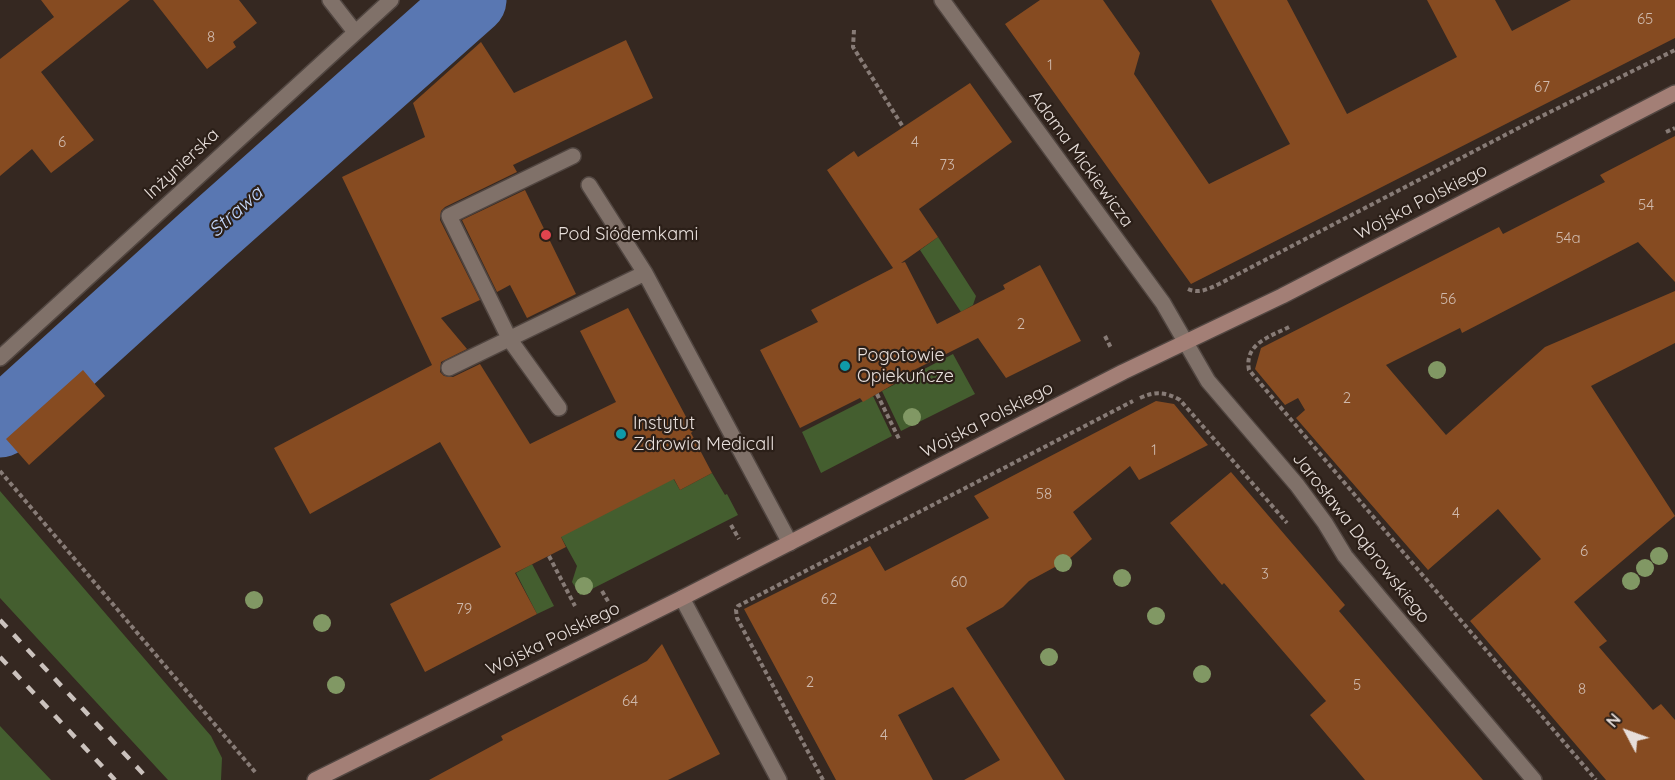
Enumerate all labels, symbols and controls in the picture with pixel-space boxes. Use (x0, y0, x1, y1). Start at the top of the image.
house number: 65 (1637, 10, 1653, 28)
house number: 8 (207, 28, 215, 46)
house number: 1 (1047, 56, 1053, 74)
house number: 67 (1534, 78, 1550, 96)
street label: Adama Mickiewicza (1024, 86, 1138, 232)
street label: Inżynierska (140, 124, 224, 204)
house number: 6 (58, 133, 66, 151)
house number: 4 (911, 133, 919, 151)
house number: 73 (939, 156, 955, 174)
street label: Wojska Polskiego (1351, 159, 1491, 245)
water label: Strawa (204, 181, 268, 243)
house number: 54 (1638, 196, 1654, 214)
place label: Pod Siódemkami (558, 224, 698, 246)
marker: Pod Siódemkami (539, 228, 553, 242)
house number: 54a (1555, 229, 1581, 247)
house number: 56 (1440, 290, 1456, 308)
house number: 2 (1017, 315, 1025, 333)
place label: Pogotowie Opiekuńcze (857, 345, 954, 388)
marker: Pogotowie Opiekuńcze (838, 359, 852, 373)
street label: Wojska Polskiego (917, 377, 1057, 463)
house number: 2 (1343, 389, 1351, 407)
place label: Instytut Zdrowia Medicall (633, 413, 774, 456)
marker: Instytut Zdrowia Medicall (614, 427, 628, 441)
house number: 1 (1151, 441, 1157, 459)
street label: Jarosława Dąbrowskiego (1288, 448, 1434, 628)
house number: 58 (1036, 485, 1052, 503)
house number: 4 (1452, 504, 1460, 522)
house number: 6 (1580, 542, 1588, 560)
house number: 3 (1261, 565, 1269, 583)
house number: 60 (951, 573, 967, 591)
house number: 62 (821, 590, 837, 608)
street label: Wojska Polskiego (483, 597, 623, 681)
house number: 79 (456, 600, 472, 618)
house number: 2 (806, 673, 814, 691)
house number: 5 (1353, 676, 1361, 694)
house number: 8 (1578, 680, 1586, 698)
house number: 64 (622, 692, 638, 710)
north arrow (1597, 702, 1657, 762)
text: N (1602, 709, 1625, 731)
house number: 4 (880, 726, 888, 744)

